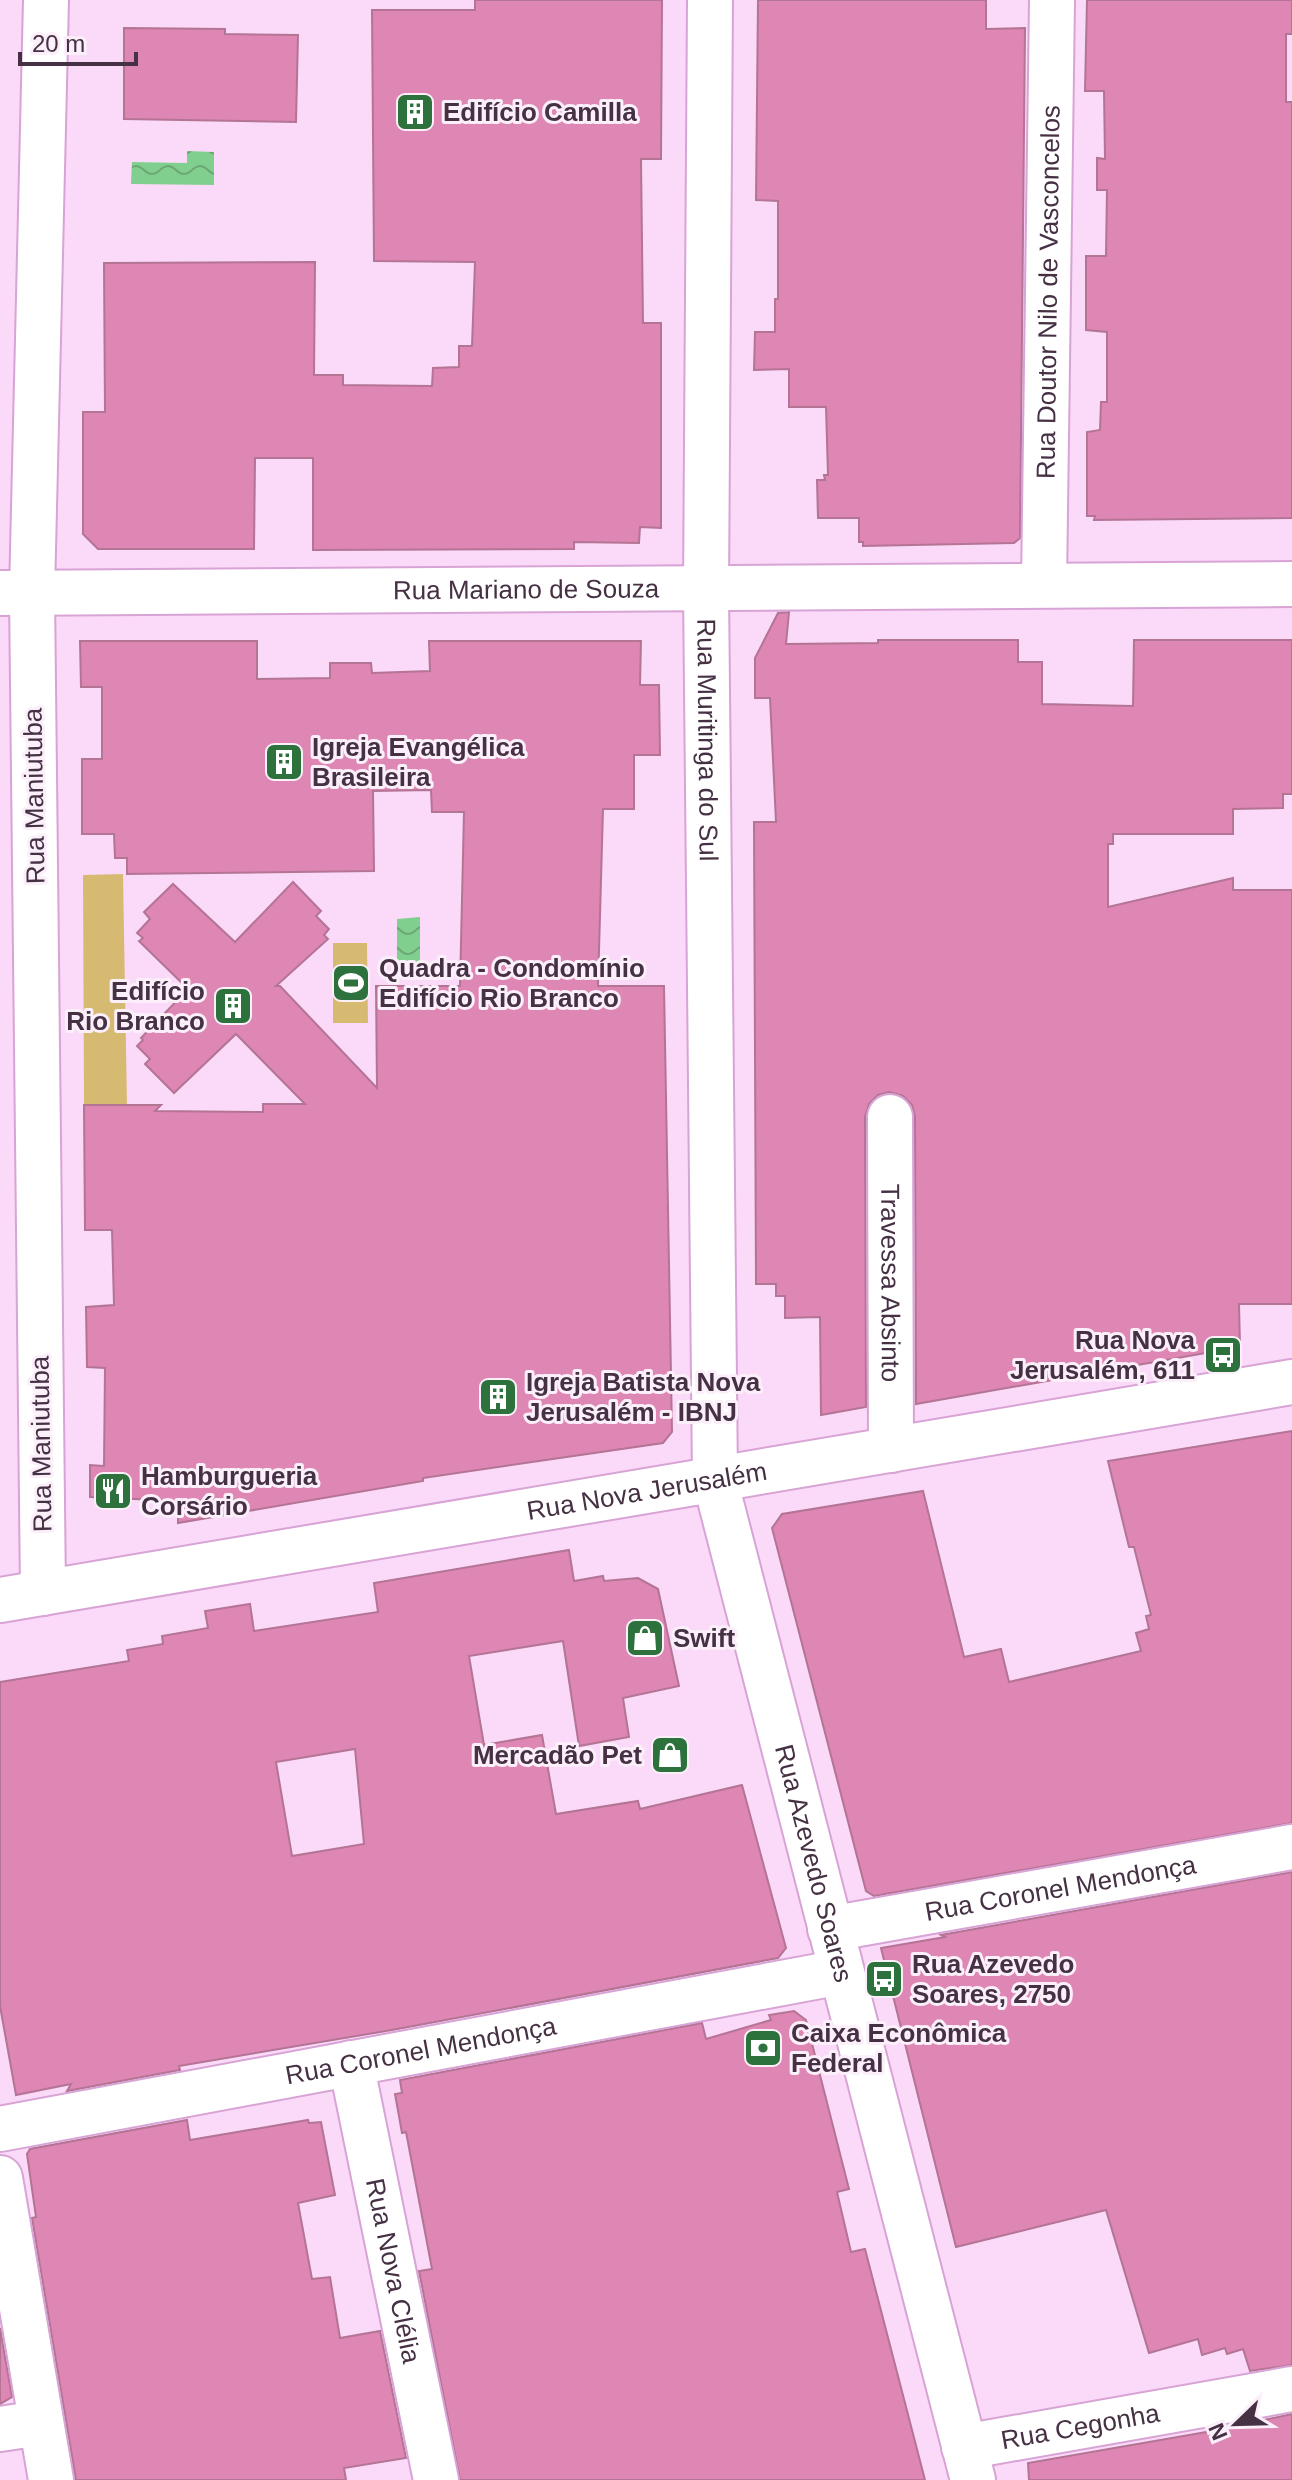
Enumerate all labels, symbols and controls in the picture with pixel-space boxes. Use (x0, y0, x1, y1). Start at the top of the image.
scale bar (20, 16, 136, 66)
text: 20 m (32, 30, 85, 57)
building icon: Edifício Camilla (394, 91, 436, 133)
place label: Edifício Camilla (443, 97, 637, 127)
street label: Rua Doutor Nilo de Vasconcelos (1030, 105, 1066, 479)
street label: Rua Mariano de Souza (393, 573, 660, 605)
street label: Rua Muritinga do Sul (691, 618, 724, 862)
street label: Rua Maniutuba (17, 707, 51, 884)
place label: Igreja Evangélica Brasileira (312, 732, 525, 792)
building icon: Igreja Evangélica Brasileira (263, 741, 305, 783)
place label: Quadra - Condomínio Edifício Rio Branco (379, 953, 645, 1013)
sports icon: Quadra - Condomínio Edifício Rio Branco (330, 962, 372, 1004)
place label: Edifício Rio Branco (66, 976, 205, 1036)
building icon: Edifício Rio Branco (212, 985, 254, 1027)
street label: Travessa Absinto (875, 1184, 906, 1382)
place label: Rua Nova Jerusalém, 611 (1010, 1325, 1196, 1385)
bus stop icon: Rua Nova Jerusalém, 611 (1202, 1334, 1244, 1376)
street label: Rua Maniutuba (24, 1355, 58, 1532)
place label: Igreja Batista Nova Jerusalém - IBNJ (526, 1367, 761, 1427)
building icon: Igreja Batista Nova Jerusalém - IBNJ (477, 1376, 519, 1418)
street label: Rua Nova Jerusalém (525, 1456, 769, 1526)
place label: Hamburgueria Corsário (141, 1461, 318, 1521)
restaurant icon: Hamburgueria Corsário (92, 1470, 134, 1512)
shop icon: Swift (624, 1617, 666, 1659)
place label: Swift (673, 1623, 735, 1653)
shop icon: Mercadão Pet (649, 1734, 691, 1776)
place label: Mercadão Pet (473, 1740, 642, 1770)
street label: Rua Azevedo Soares (769, 1741, 859, 1985)
street label: Rua Coronel Mendonça (923, 1849, 1199, 1927)
place label: Rua Azevedo Soares, 2750 (912, 1949, 1074, 2009)
bus stop icon: Rua Azevedo Soares, 2750 (863, 1958, 905, 2000)
street label: Rua Coronel Mendonça (283, 2010, 559, 2090)
place label: Caixa Econômica Federal (791, 2018, 1007, 2078)
bank icon: Caixa Econômica Federal (742, 2027, 784, 2069)
street label: Rua Nova Clélia (360, 2176, 427, 2366)
north arrow (1196, 2384, 1276, 2464)
street label: Rua Cegonha (999, 2398, 1162, 2455)
text: N (1203, 2419, 1233, 2444)

